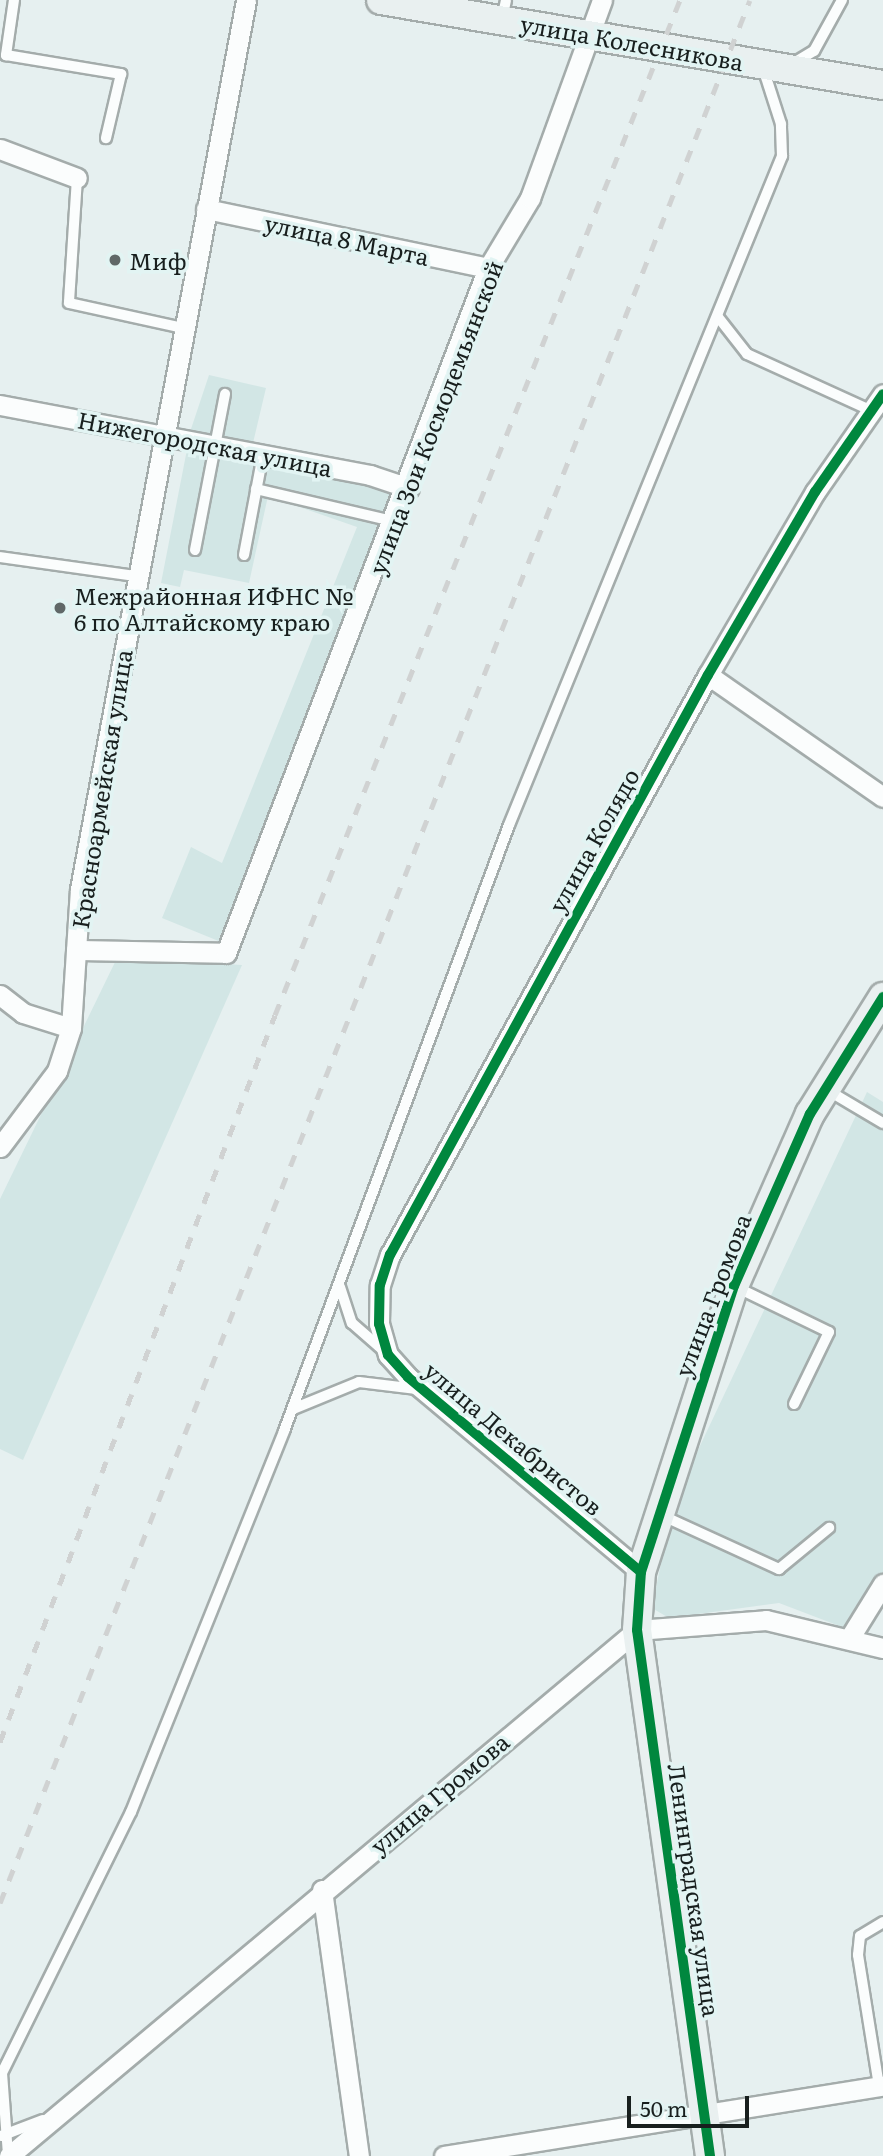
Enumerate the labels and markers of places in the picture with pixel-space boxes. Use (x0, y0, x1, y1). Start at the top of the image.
place label: Миф (129, 246, 187, 274)
marker: Миф (107, 252, 123, 268)
place label: Межрайонная ИФНС № 6 по Алтайскому краю (74, 581, 354, 635)
marker: Межрайонная ИФНС № 6 по Алтайскому краю (52, 600, 68, 616)

